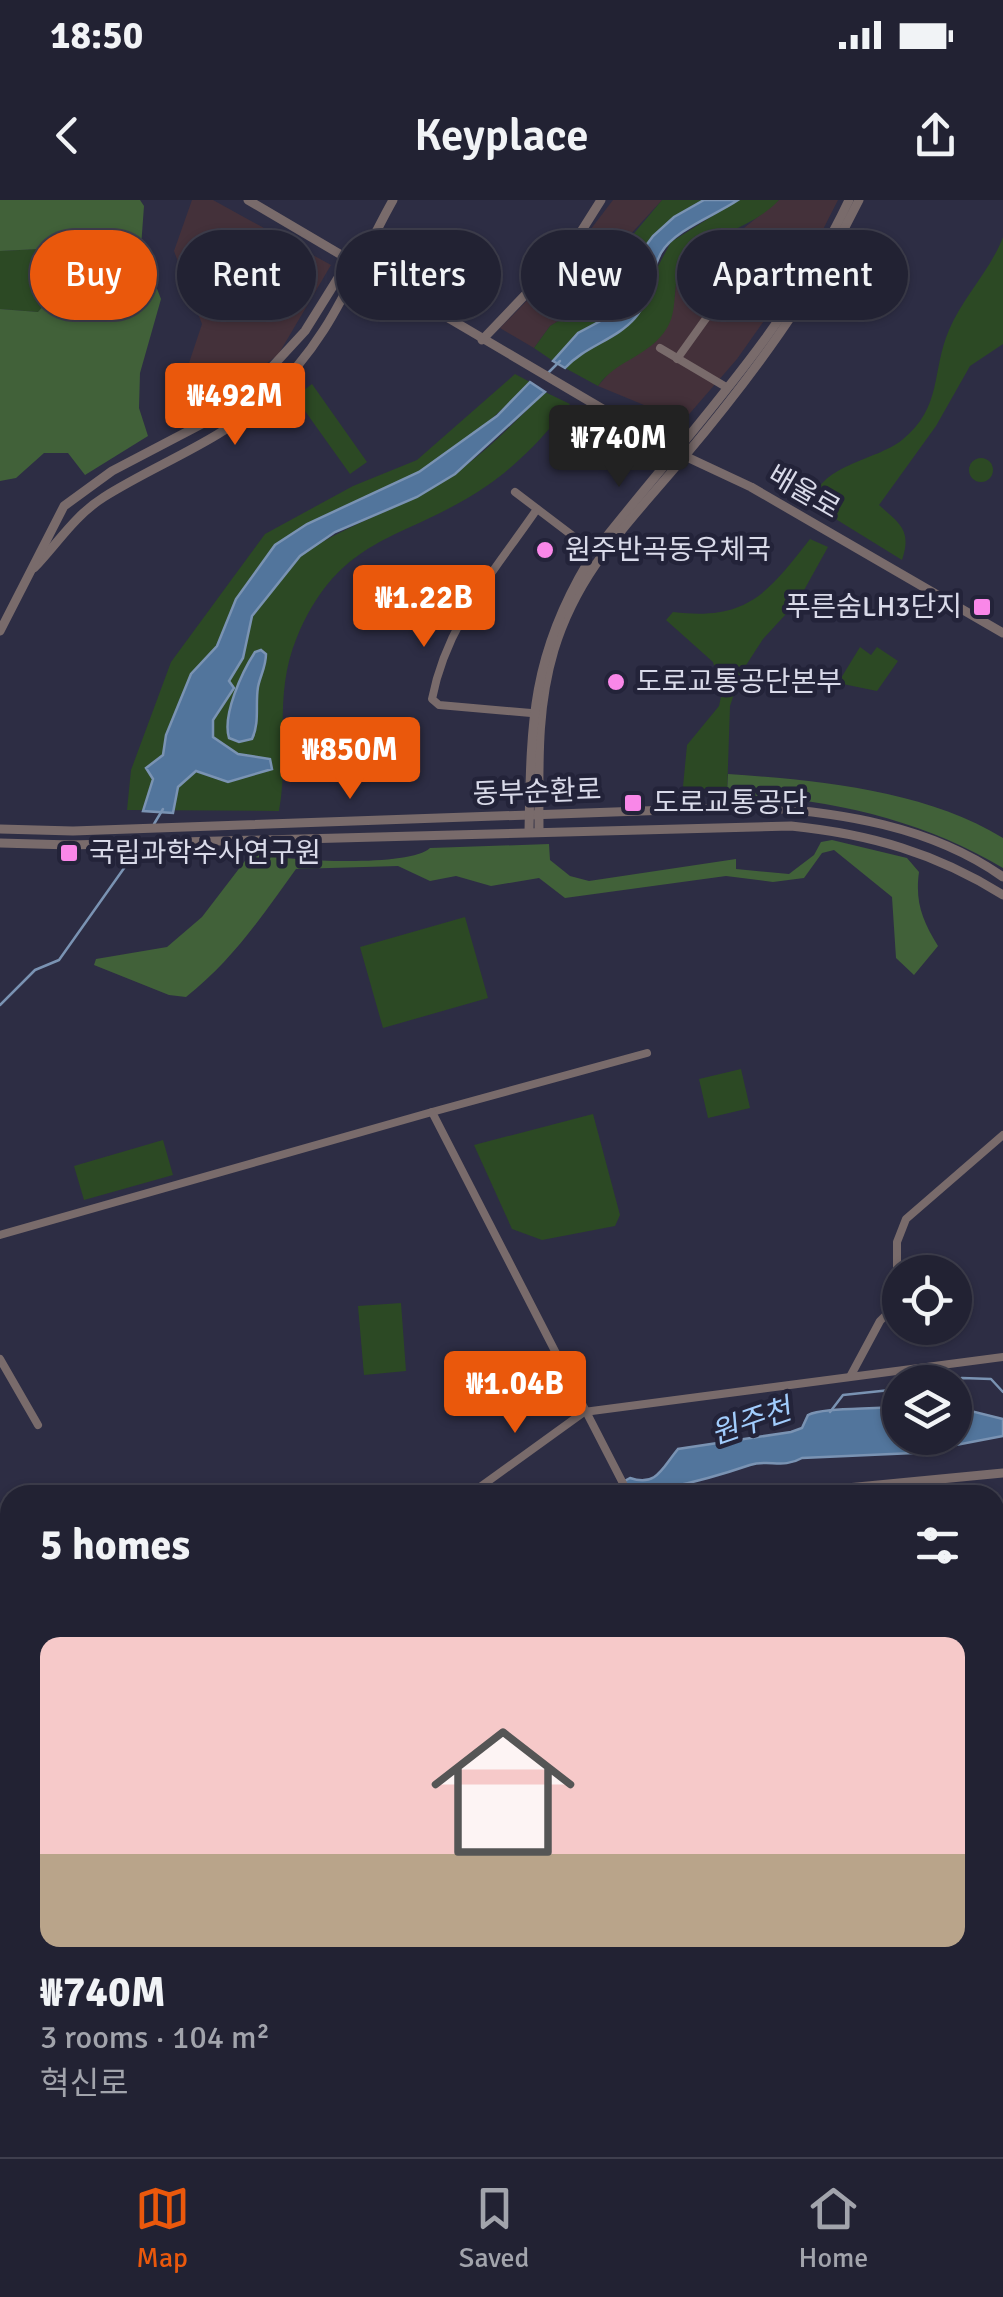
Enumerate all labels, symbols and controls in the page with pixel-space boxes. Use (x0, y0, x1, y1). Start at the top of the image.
text: 18:50 (50, 12, 143, 59)
icon: back (40, 108, 95, 163)
text: Keyplace (414, 108, 589, 163)
icon: share (908, 108, 963, 163)
chip: Buy (30, 230, 157, 320)
chip: Rent (177, 230, 316, 320)
chip: Filters (336, 230, 501, 320)
chip: New (521, 230, 657, 320)
chip: Apartment (677, 230, 908, 320)
pin: ₩492M (165, 363, 305, 448)
text: ₩492M (187, 376, 283, 415)
pin: ₩740M (549, 405, 689, 490)
text: ₩740M (571, 418, 667, 457)
street label: 배울로 (762, 458, 846, 526)
place label: 원주반곡동우체국 (565, 533, 771, 567)
marker: 원주반곡동우체국 (534, 539, 556, 561)
pin: ₩1.22B (343, 565, 505, 650)
text: ₩1.22B (375, 578, 473, 617)
place label: 푸른숨LH3단지 (785, 590, 962, 624)
marker: 푸른숨LH3단지 (971, 596, 993, 618)
place label: 도로교통공단본부 (636, 665, 842, 699)
marker: 도로교통공단본부 (605, 671, 627, 693)
pin: ₩850M (280, 717, 420, 802)
text: ₩850M (302, 730, 398, 769)
street label: 동부순환로 (472, 773, 602, 811)
place label: 도로교통공단 (653, 786, 808, 820)
marker: 도로교통공단 (622, 792, 644, 814)
place label: 국립과학수사연구원 (89, 836, 321, 870)
marker: 국립과학수사연구원 (58, 842, 80, 864)
map controls (882, 1255, 972, 1455)
button: locate (882, 1255, 972, 1345)
pin: ₩1.04B (434, 1351, 596, 1436)
text: ₩1.04B (466, 1364, 564, 1403)
button: layers (882, 1365, 972, 1455)
water label: 원주천 (706, 1390, 799, 1453)
icon: filters (910, 1518, 965, 1573)
text: 5 homes (40, 1520, 190, 1571)
icon: home (413, 1702, 593, 1882)
text: ₩740M (40, 1967, 166, 2018)
text: 3 rooms · 104 m² (40, 2018, 270, 2057)
text: 혁신로 (40, 2064, 128, 2103)
tab: Map (135, 2181, 190, 2275)
tab: Saved (459, 2181, 529, 2275)
tab: Home (799, 2181, 868, 2275)

